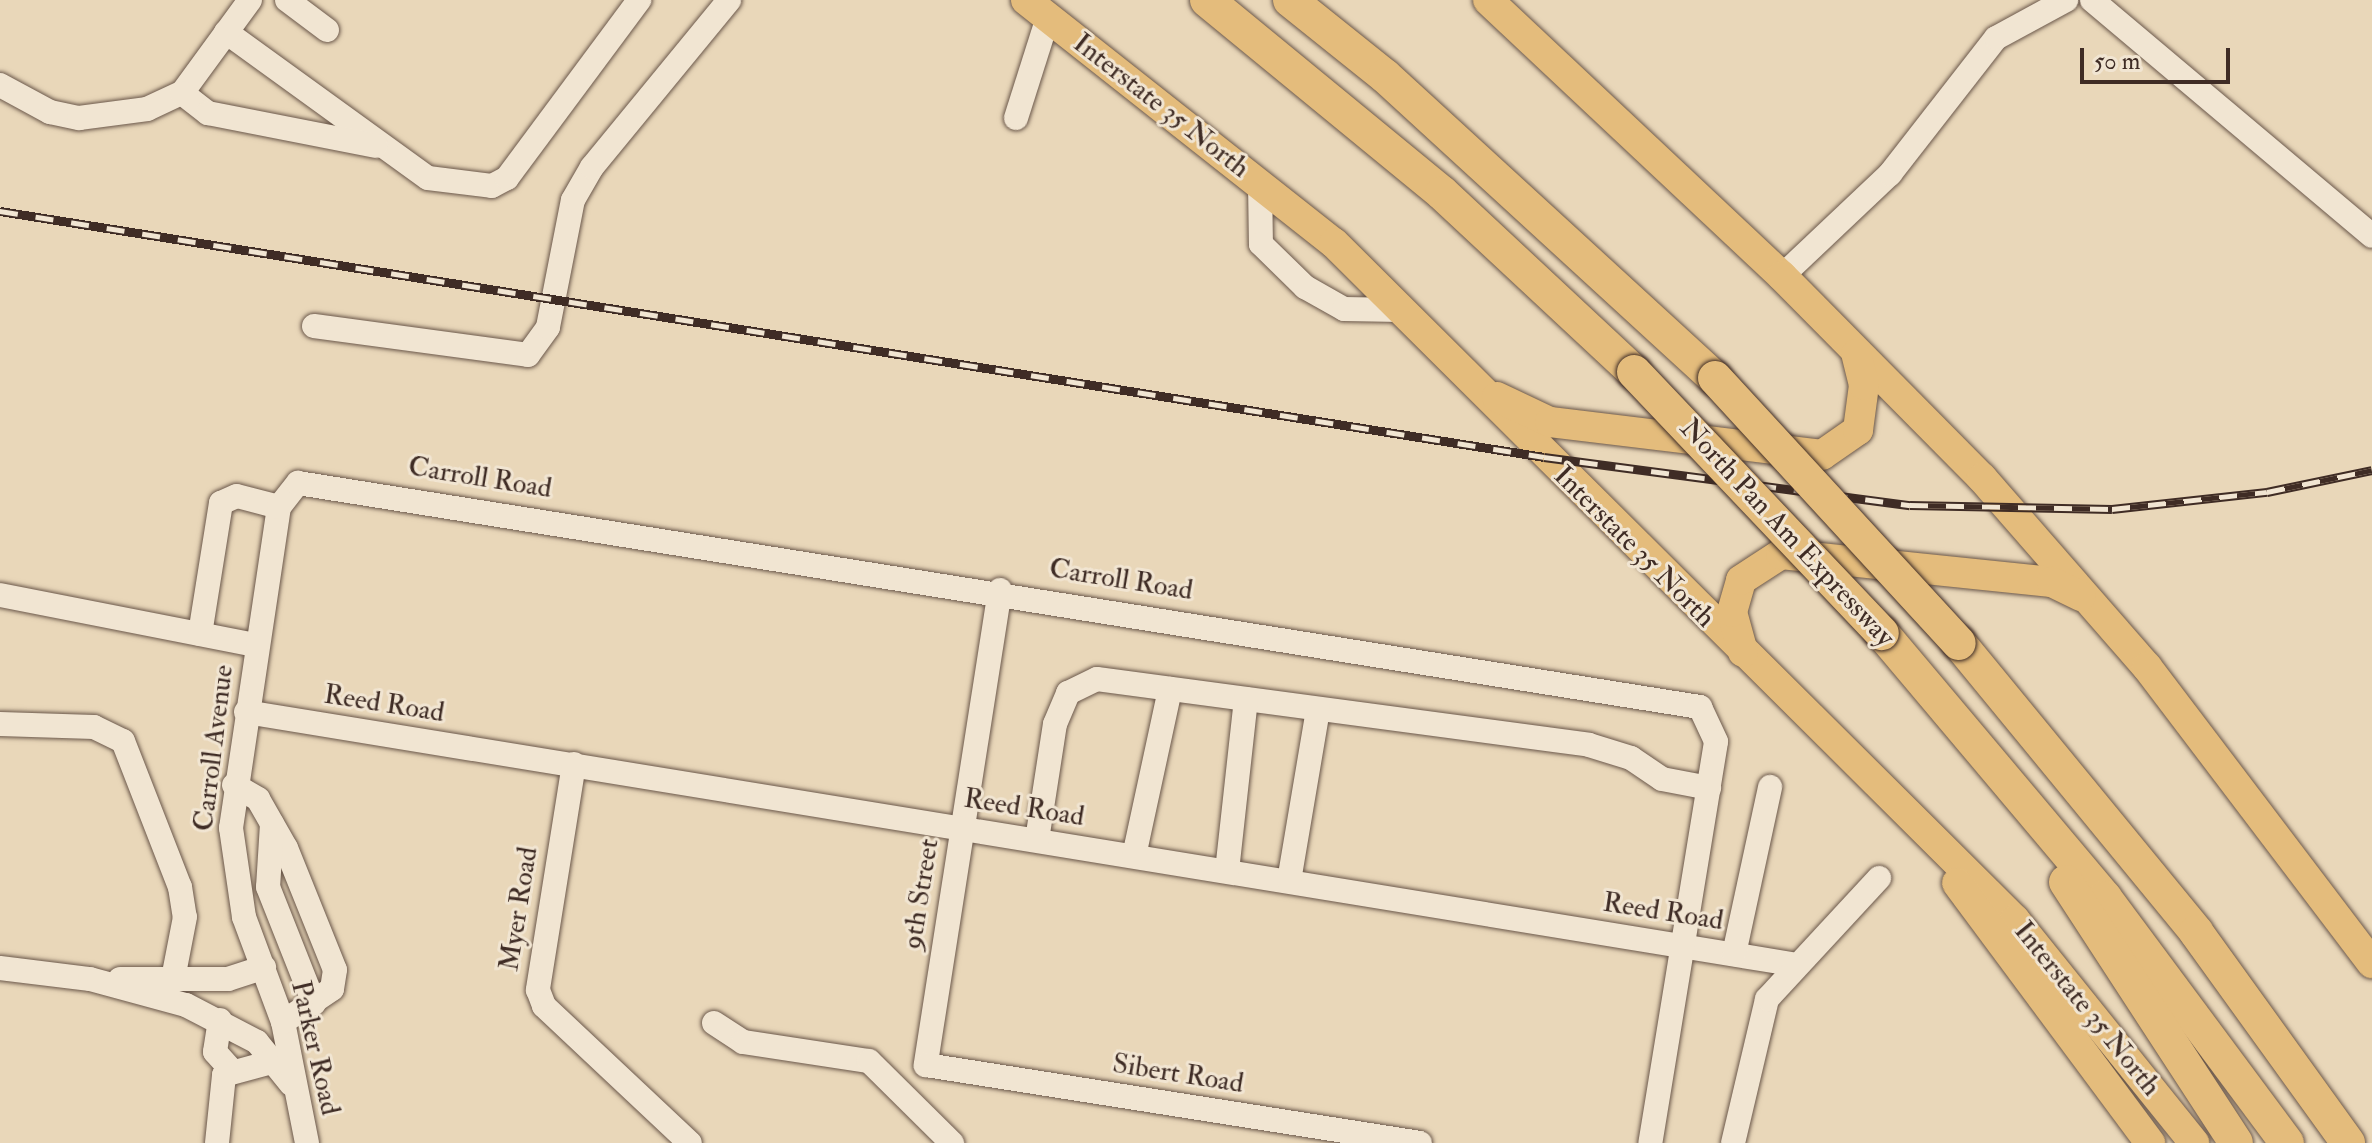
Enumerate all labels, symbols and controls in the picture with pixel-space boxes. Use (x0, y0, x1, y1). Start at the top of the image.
street label: Interstate 35 North (1066, 27, 1256, 185)
scale bar (2084, 32, 2234, 82)
text: 50 m (2094, 46, 2140, 77)
street label: North Pan Am Expressway (1673, 412, 1901, 654)
street label: Carroll Road (406, 450, 554, 506)
street label: Interstate 35 North (1546, 459, 1722, 635)
street label: Carroll Road (1047, 552, 1195, 608)
street label: Carroll Avenue (187, 663, 241, 833)
street label: Reed Road (321, 678, 447, 730)
street label: Reed Road (961, 782, 1087, 834)
street label: 9th Street (896, 836, 946, 952)
street label: Myer Road (493, 845, 545, 973)
street label: Reed Road (1600, 886, 1726, 938)
street label: Interstate 35 North (2006, 915, 2168, 1103)
street label: Parker Road (283, 977, 347, 1119)
street label: Sibert Road (1110, 1047, 1246, 1101)

